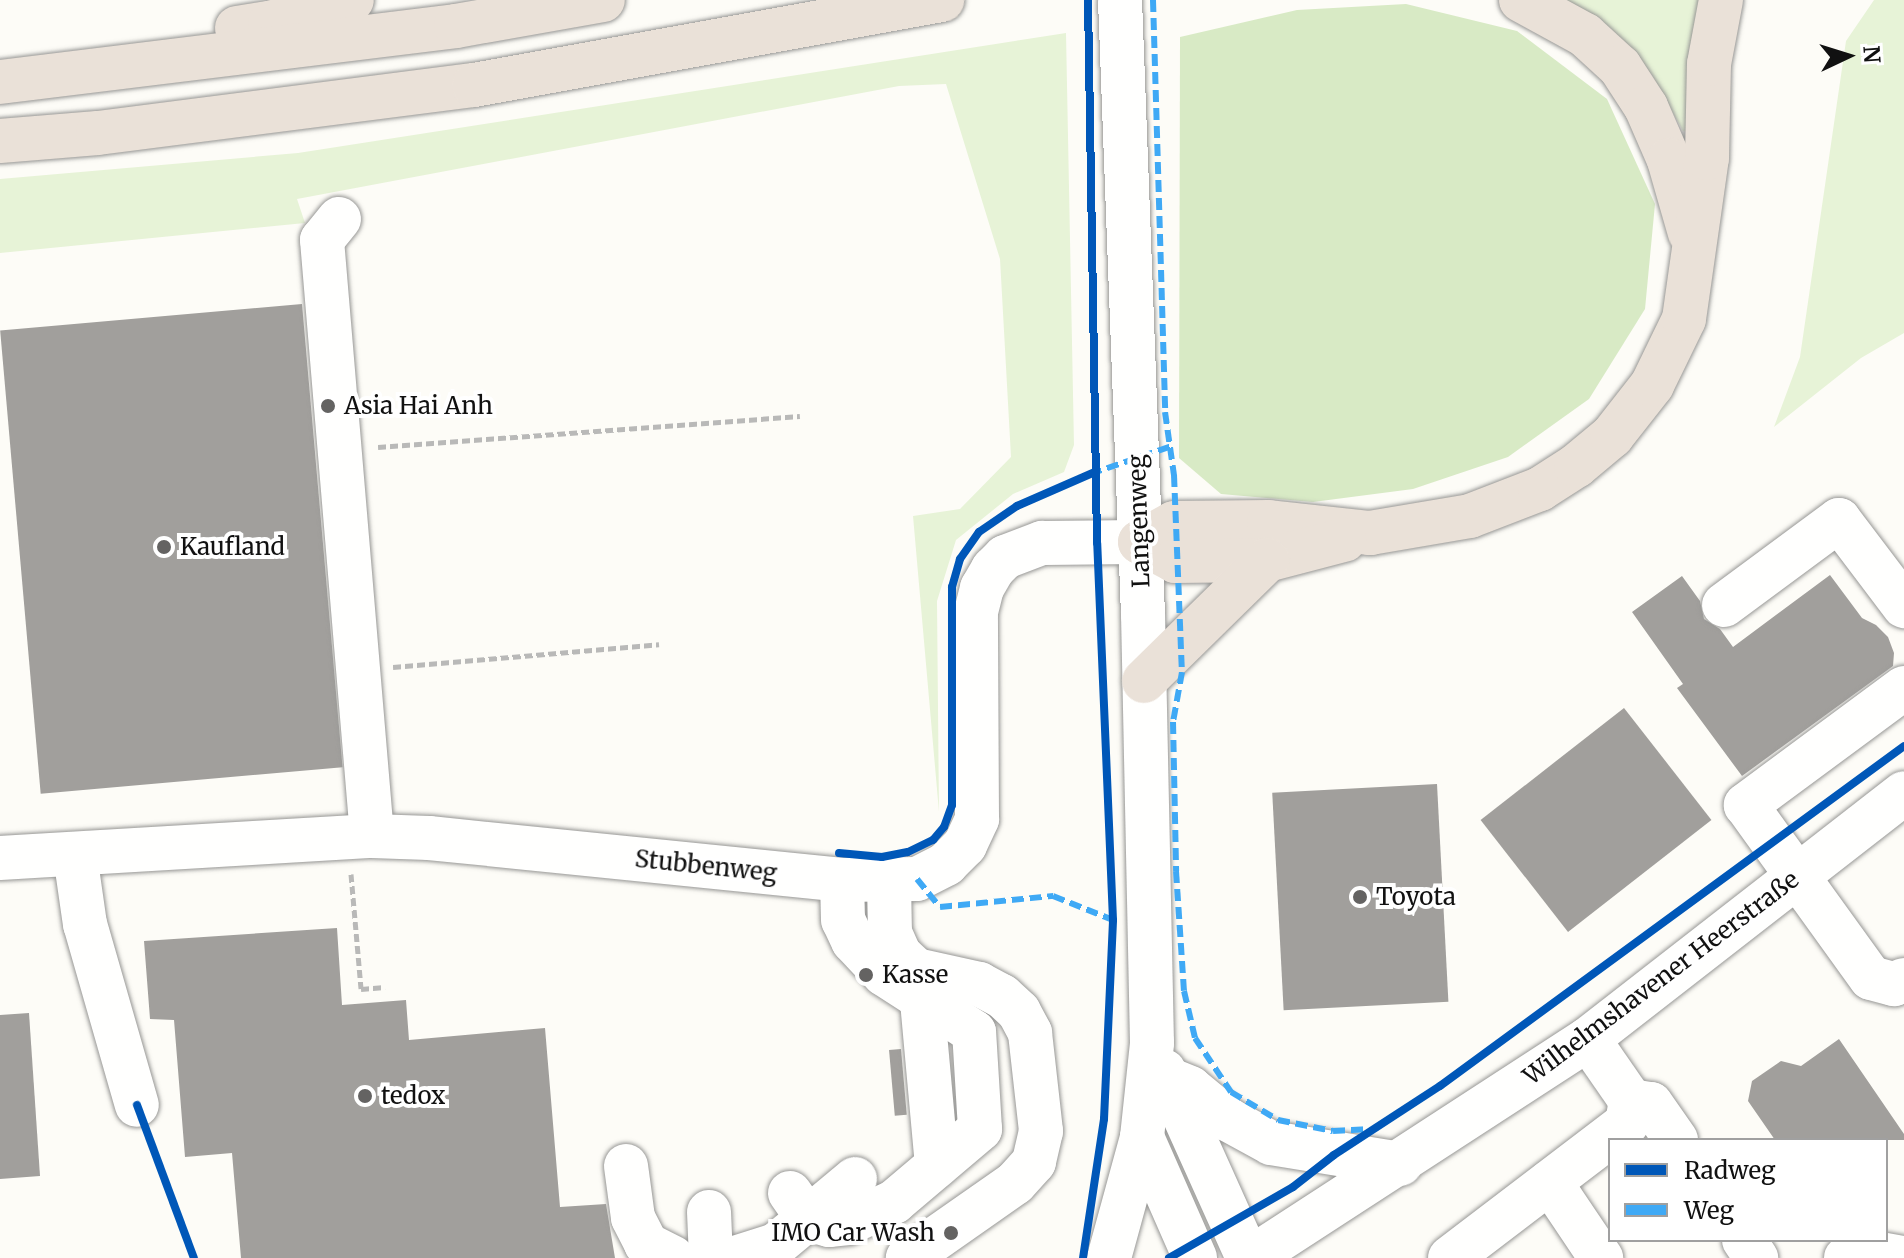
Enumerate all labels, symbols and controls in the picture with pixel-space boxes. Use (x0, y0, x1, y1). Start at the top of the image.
north arrow (1808, 16, 1888, 96)
text: N (1857, 45, 1887, 64)
place label: Asia Hai Anh (344, 392, 493, 420)
marker: Asia Hai Anh (319, 397, 337, 415)
street label: Langenweg (1122, 454, 1156, 588)
place label: Kaufland (180, 533, 285, 561)
marker: Kaufland (155, 538, 173, 556)
street label: Stubbenweg (633, 844, 779, 888)
street label: Wilhelmshavener Heerstraße (1518, 865, 1804, 1091)
place label: Toyota (1376, 883, 1456, 911)
marker: Toyota (1351, 888, 1369, 906)
place label: Kasse (882, 961, 948, 989)
marker: Kasse (857, 966, 875, 984)
place label: tedox (381, 1082, 445, 1110)
marker: tedox (356, 1087, 374, 1105)
legend (1608, 1138, 1888, 1242)
text: Radweg (1684, 1155, 1776, 1186)
text: Weg (1684, 1195, 1734, 1226)
place label: IMO Car Wash (771, 1219, 935, 1247)
marker: IMO Car Wash (942, 1224, 960, 1242)

